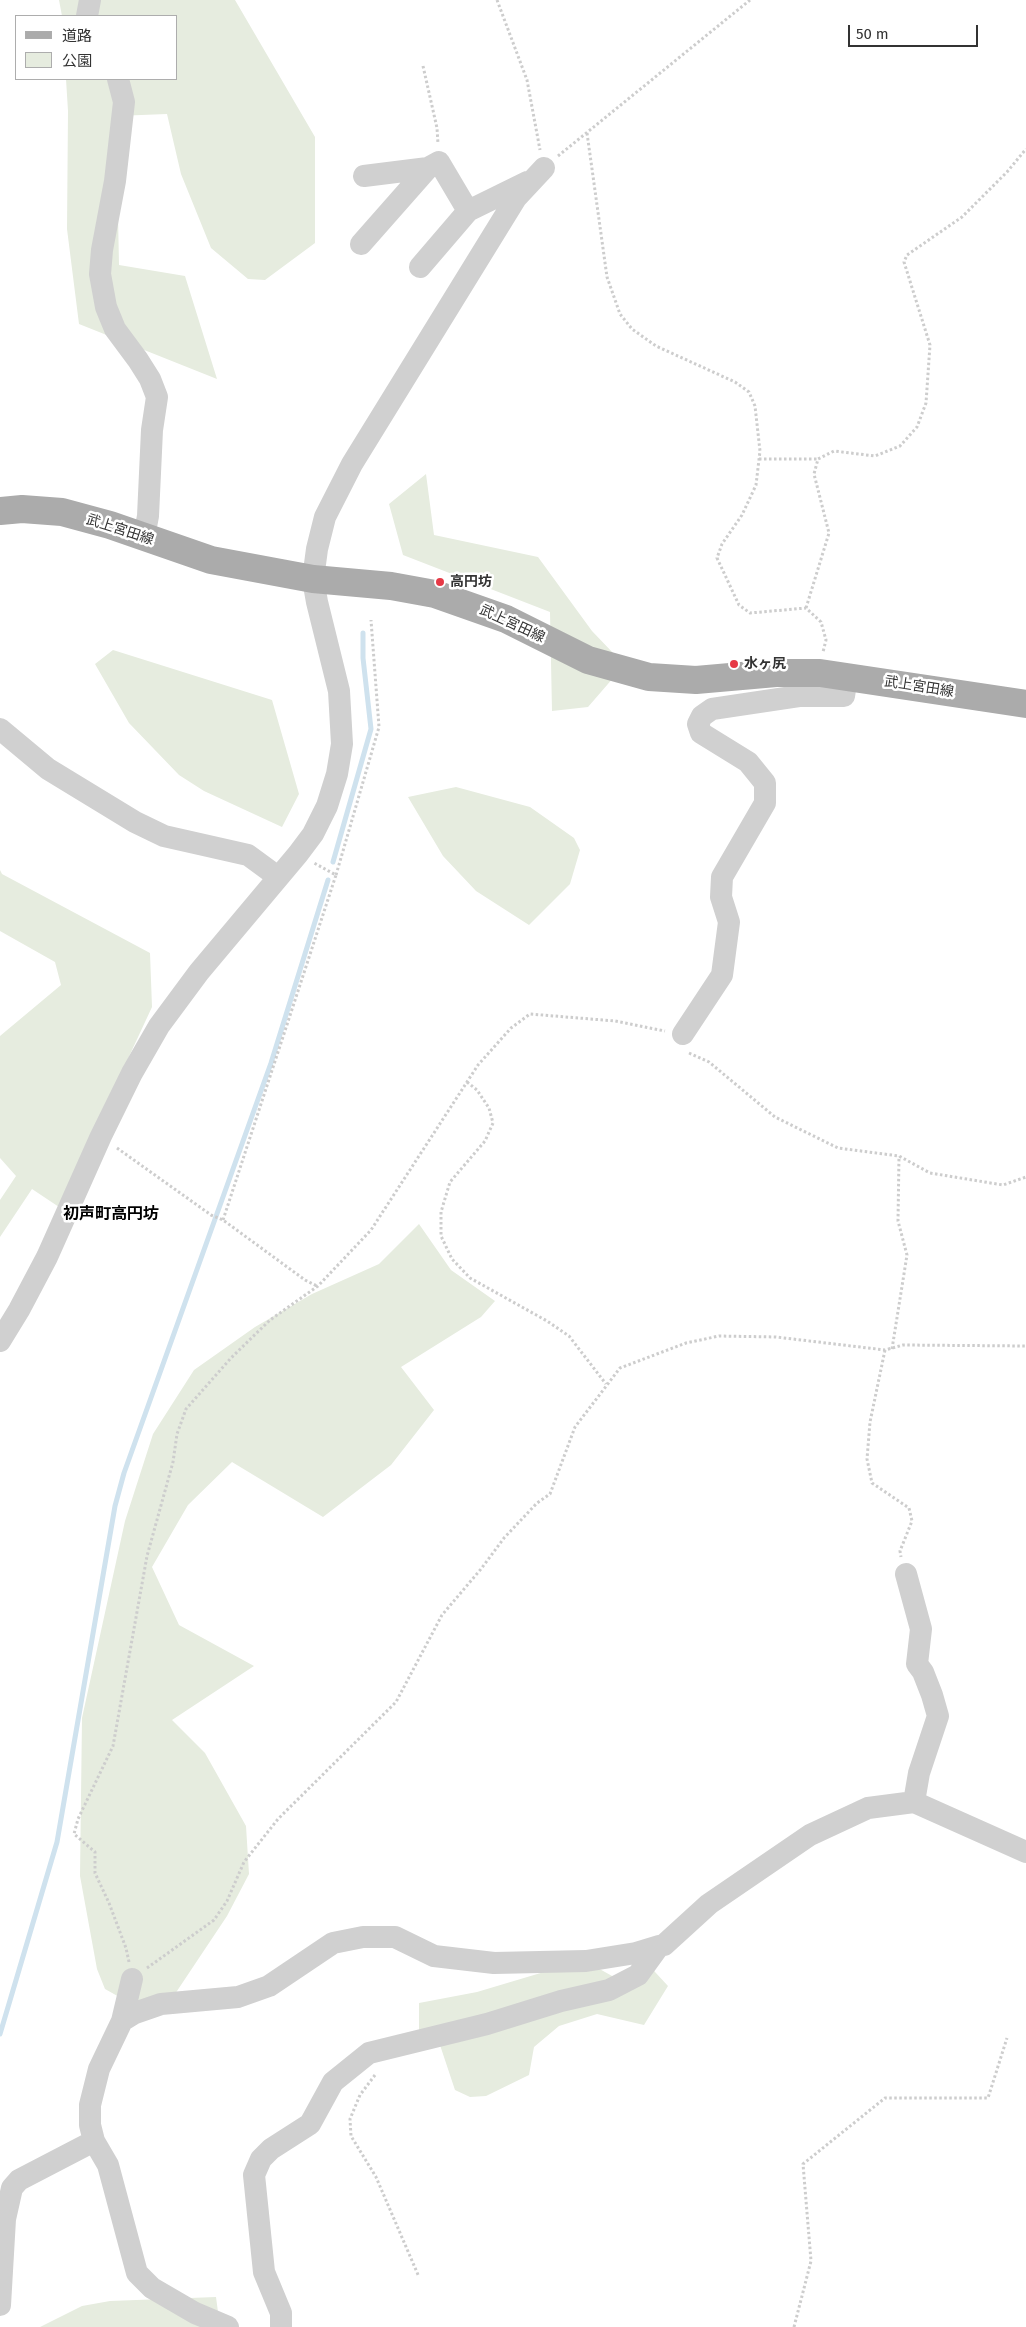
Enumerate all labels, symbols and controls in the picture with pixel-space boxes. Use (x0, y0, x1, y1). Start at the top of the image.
legend (15, 15, 178, 80)
scale bar (851, 15, 981, 47)
text: 50 m (856, 25, 889, 43)
text: 道路 (62, 27, 92, 45)
text: 公園 (62, 52, 92, 70)
street label: 武上宮田線 (84, 511, 156, 549)
place label: 高円坊 (450, 574, 492, 590)
marker: 高円坊 (434, 576, 446, 588)
street label: 武上宮田線 (477, 602, 547, 646)
place label: 水ヶ尻 (744, 656, 786, 672)
marker: 水ヶ尻 (728, 658, 740, 670)
street label: 武上宮田線 (883, 673, 955, 701)
district label: 初声町高円坊 (63, 1205, 159, 1225)

